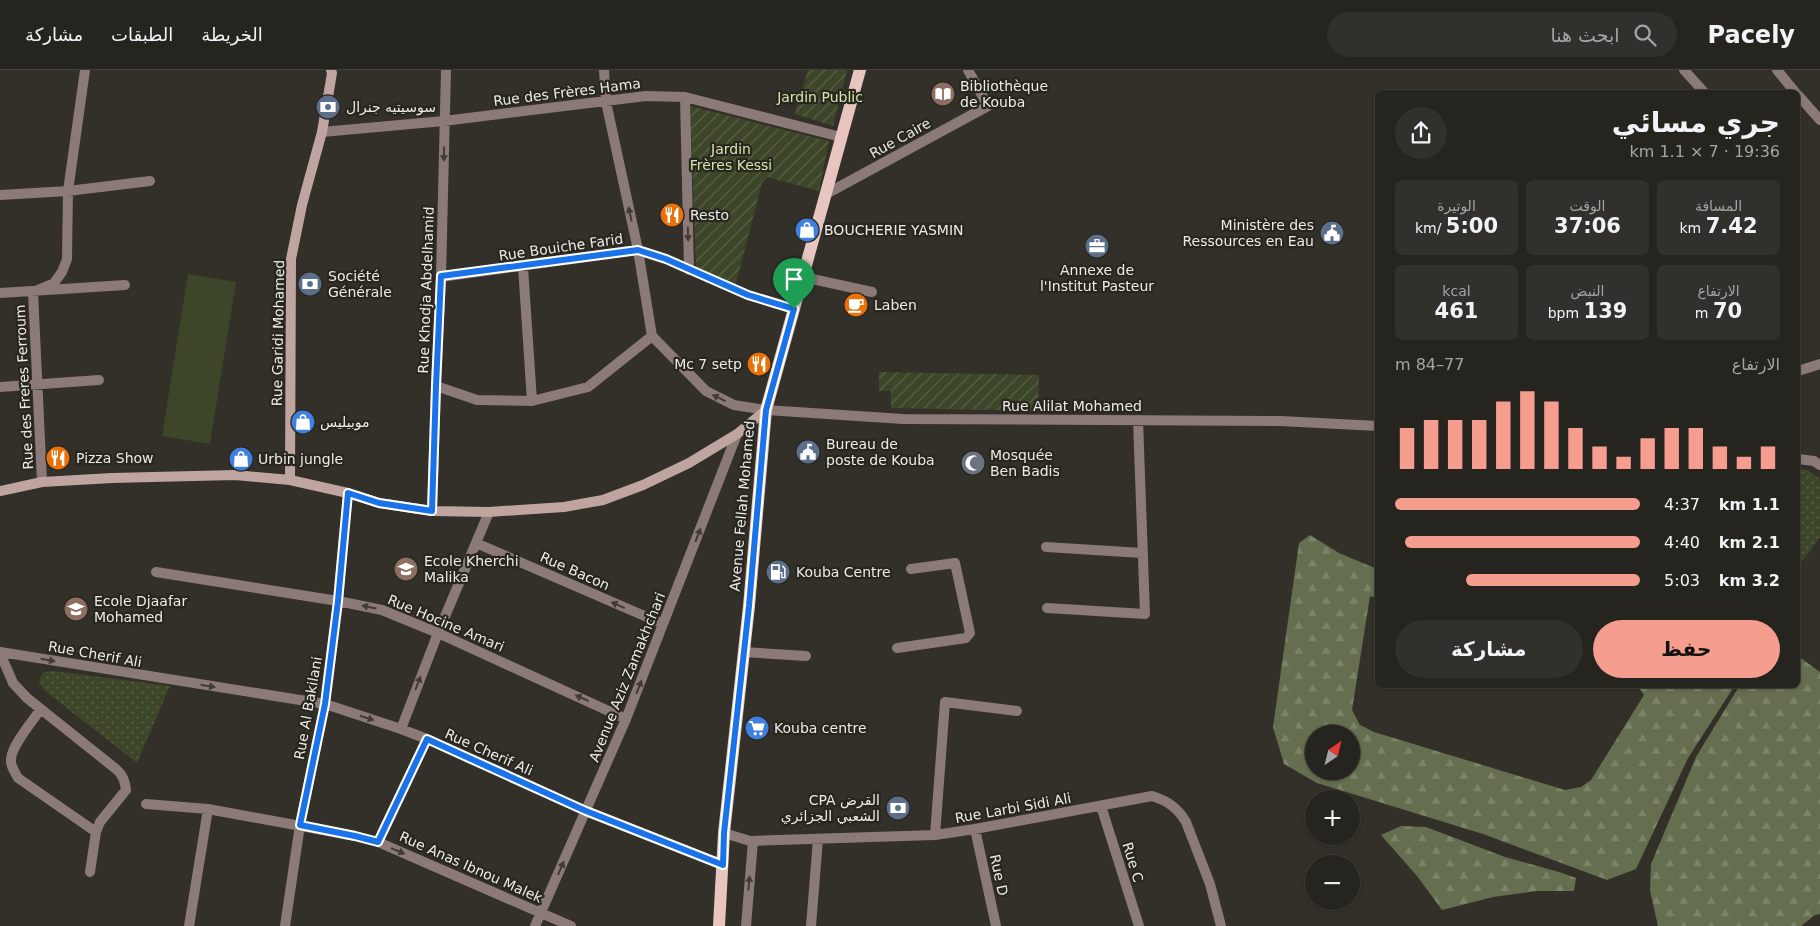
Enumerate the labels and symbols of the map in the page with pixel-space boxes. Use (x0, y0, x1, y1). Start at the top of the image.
street label: Rue des Frères Hama (492, 75, 642, 109)
place label: Bibliothèque de Kouba (960, 78, 1048, 110)
library icon: Bibliothèque de Kouba (930, 81, 956, 107)
park label: Jardin Public (776, 89, 863, 105)
bank icon: سوسيتيه جنرال (315, 94, 341, 120)
place label: سوسيتيه جنرال (346, 99, 436, 116)
street label: Rue Caire (867, 115, 933, 161)
park label: Jardin Frères Kessi (690, 141, 772, 173)
one-way arrow (439, 146, 447, 162)
restaurant icon: Resto (659, 202, 685, 228)
street label: Rue Khodja Abdelhamid (415, 206, 437, 374)
one-way arrow (626, 207, 634, 222)
place label: Resto (690, 207, 729, 223)
shop icon: BOUCHERIE YASMIN (794, 217, 820, 243)
place label: Ministère des Ressources en Eau (1183, 217, 1314, 249)
public building icon: Ministère des Ressources en Eau (1319, 220, 1345, 246)
place label: BOUCHERIE YASMIN (824, 222, 964, 238)
one-way arrow (684, 226, 692, 242)
street label: Rue Bouiche Farid (498, 230, 624, 264)
office icon: Annexe de l'Institut Pasteur (1084, 233, 1110, 259)
pin (773, 258, 815, 309)
street label: Rue Garidi Mohamed (269, 260, 287, 406)
place label: Annexe de l'Institut Pasteur (1040, 262, 1154, 294)
place label: Société Générale (328, 268, 392, 300)
bank icon: Société Générale (297, 271, 323, 297)
cafe icon: Laben (843, 292, 869, 318)
place label: Laben (874, 297, 917, 313)
street label: Rue des Freres Ferroum (12, 304, 36, 470)
restaurant icon: Mc 7 setp (746, 351, 772, 377)
place label: Mc 7 setp (674, 356, 742, 372)
one-way arrow (712, 393, 726, 401)
street label: Rue Alilat Mohamed (1002, 398, 1142, 414)
shop icon: موبيليس (290, 409, 316, 435)
place label: موبيليس (320, 414, 370, 431)
street label: Avenue Fellah Mohamed (727, 420, 757, 592)
place label: Bureau de poste de Kouba (826, 436, 935, 468)
public building icon: Bureau de poste de Kouba (795, 439, 821, 465)
restaurant icon: Pizza Show (45, 445, 71, 471)
shop icon: Urbin jungle (228, 446, 254, 472)
place label: Mosquée Ben Badis (990, 447, 1060, 479)
place label: Pizza Show (76, 450, 154, 466)
mosque icon: Mosquée Ben Badis (960, 450, 986, 476)
place label: Urbin jungle (258, 451, 343, 467)
one-way arrow (694, 528, 702, 542)
street label: Rue Bacon (538, 549, 612, 593)
place label: Ecole Kherchi Malika (424, 553, 519, 585)
school or university icon: Ecole Kherchi Malika (393, 556, 419, 582)
fuel station icon: Kouba Centre (765, 559, 791, 585)
place label: Kouba Centre (796, 564, 891, 580)
street label: Avenue Aziz Zamakhchari (586, 590, 668, 764)
street label: Rue Hocine Amari (385, 591, 507, 655)
place label: Ecole Djaafar Mohamed (94, 593, 187, 625)
school or university icon: Ecole Djaafar Mohamed (63, 596, 89, 622)
one-way arrow (611, 600, 625, 608)
one-way arrow (361, 603, 376, 611)
street label: Rue Cherif Ali (47, 638, 143, 670)
street label: Rue Al Bakilani (291, 655, 325, 761)
one-way arrow (40, 657, 56, 665)
one-way arrow (414, 675, 422, 690)
one-way arrow (635, 679, 643, 694)
one-way arrow (201, 683, 217, 691)
one-way arrow (575, 694, 589, 702)
one-way arrow (360, 715, 375, 722)
supermarket icon: Kouba centre (744, 715, 770, 741)
place label: Kouba centre (774, 720, 867, 736)
street label: Rue Cherif Ali (442, 725, 536, 779)
north arrow (1305, 725, 1360, 780)
street label: Rue Larbi Sidi Ali (954, 790, 1072, 826)
place label: CPA القرض الشعبي الجزائري (781, 792, 880, 825)
bank icon: CPA القرض الشعبي الجزائري (885, 795, 911, 821)
street label: Rue Anas Ibnou Malek (397, 828, 546, 906)
street label: Rue C (1119, 840, 1147, 884)
one-way arrow (391, 847, 405, 855)
street label: Rue D (987, 853, 1011, 897)
one-way arrow (557, 861, 565, 875)
one-way arrow (746, 875, 754, 891)

